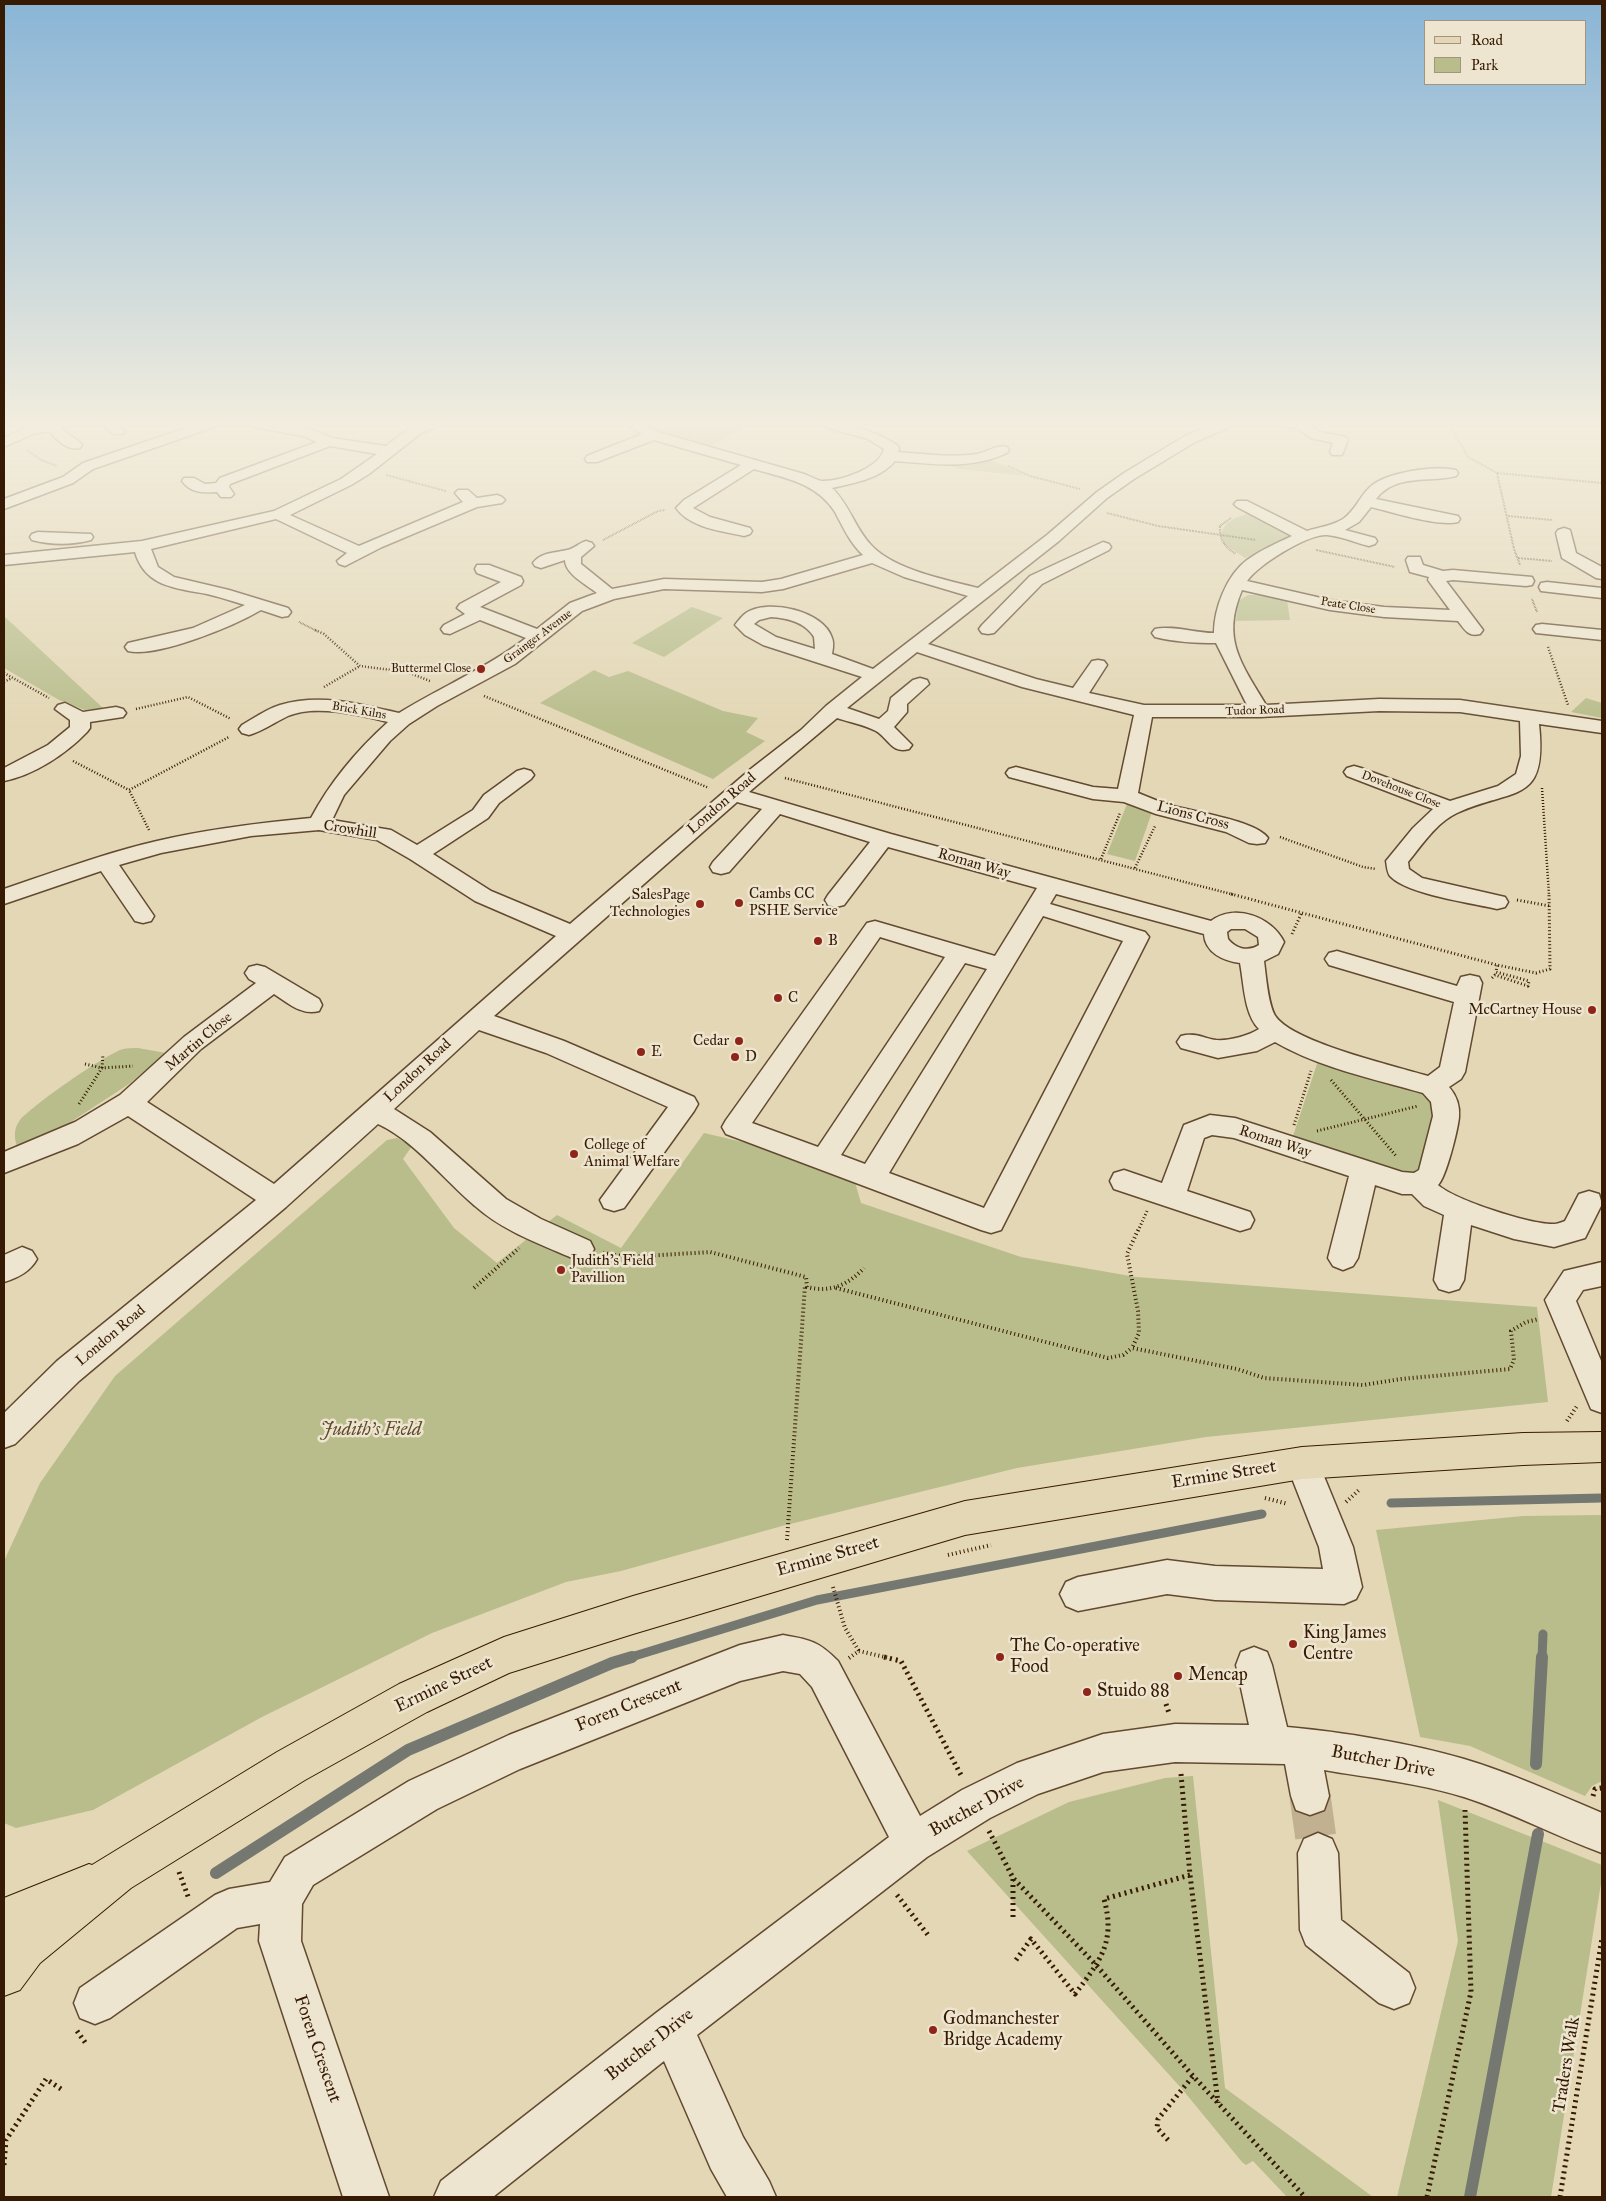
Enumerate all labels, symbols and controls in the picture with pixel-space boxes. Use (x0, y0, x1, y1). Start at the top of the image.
legend (1424, 20, 1586, 85)
text: Road (1471, 31, 1503, 49)
text: Park (1471, 56, 1498, 74)
street label: Peate Close (1320, 595, 1376, 617)
street label: Grainger Avenue (501, 607, 575, 667)
place label: Buttermel Close (391, 662, 471, 676)
marker: Buttermel Close (475, 663, 487, 675)
street label: Brick Kilns (331, 699, 387, 723)
street label: Tudor Road (1225, 703, 1285, 719)
street label: Dovehouse Close (1359, 768, 1443, 812)
street label: London Road (684, 769, 760, 839)
street label: Lions Cross (1155, 798, 1231, 834)
street label: Crowhill (322, 817, 378, 843)
street label: Roman Way (935, 845, 1013, 883)
place label: Cambs CC PSHE Service (749, 885, 838, 920)
place label: SalesPage Technologies (610, 886, 690, 921)
marker: Cambs CC PSHE Service (733, 897, 745, 909)
marker: SalesPage Technologies (694, 898, 706, 910)
place label: B (828, 932, 838, 950)
marker: B (812, 935, 824, 947)
place label: C (788, 989, 798, 1007)
marker: C (772, 992, 784, 1004)
place label: McCartney House (1468, 1001, 1582, 1019)
marker: McCartney House (1586, 1004, 1598, 1016)
street label: Martin Close (162, 1009, 236, 1075)
place label: Cedar (693, 1032, 729, 1050)
street label: London Road (381, 1035, 455, 1107)
marker: Cedar (733, 1035, 745, 1047)
place label: E (651, 1043, 662, 1061)
marker: E (635, 1046, 647, 1058)
place label: D (745, 1048, 757, 1066)
marker: D (729, 1051, 741, 1063)
street label: Roman Way (1237, 1122, 1313, 1162)
place label: College of Animal Welfare (584, 1136, 680, 1171)
marker: College of Animal Welfare (568, 1148, 580, 1160)
place label: Judith's Field Pavillion (571, 1252, 654, 1287)
marker: Judith's Field Pavillion (555, 1264, 567, 1276)
street label: London Road (73, 1302, 149, 1370)
park label: Judith's Field (321, 1420, 421, 1442)
street label: Ermine Street (1170, 1456, 1278, 1494)
street label: Ermine Street (774, 1532, 882, 1582)
place label: King James Centre (1303, 1623, 1386, 1666)
place label: The Co-operative Food (1010, 1636, 1140, 1678)
marker: King James Centre (1287, 1638, 1299, 1650)
marker: The Co-operative Food (994, 1651, 1006, 1663)
street label: Ermine Street (392, 1652, 496, 1718)
place label: Mencap (1188, 1665, 1248, 1687)
marker: Mencap (1172, 1670, 1184, 1682)
street label: Foren Crescent (573, 1675, 685, 1737)
place label: Stuido 88 (1097, 1681, 1169, 1703)
marker: Stuido 88 (1081, 1686, 1093, 1698)
street label: Butcher Drive (1329, 1741, 1437, 1783)
street label: Butcher Drive (926, 1772, 1028, 1842)
street label: Foren Crescent (289, 1992, 345, 2106)
street label: Butcher Drive (602, 2004, 698, 2086)
place label: Godmanchester Bridge Academy (943, 2009, 1062, 2052)
street label: Traders Walk (1549, 2015, 1585, 2115)
marker: Godmanchester Bridge Academy (927, 2024, 939, 2036)

